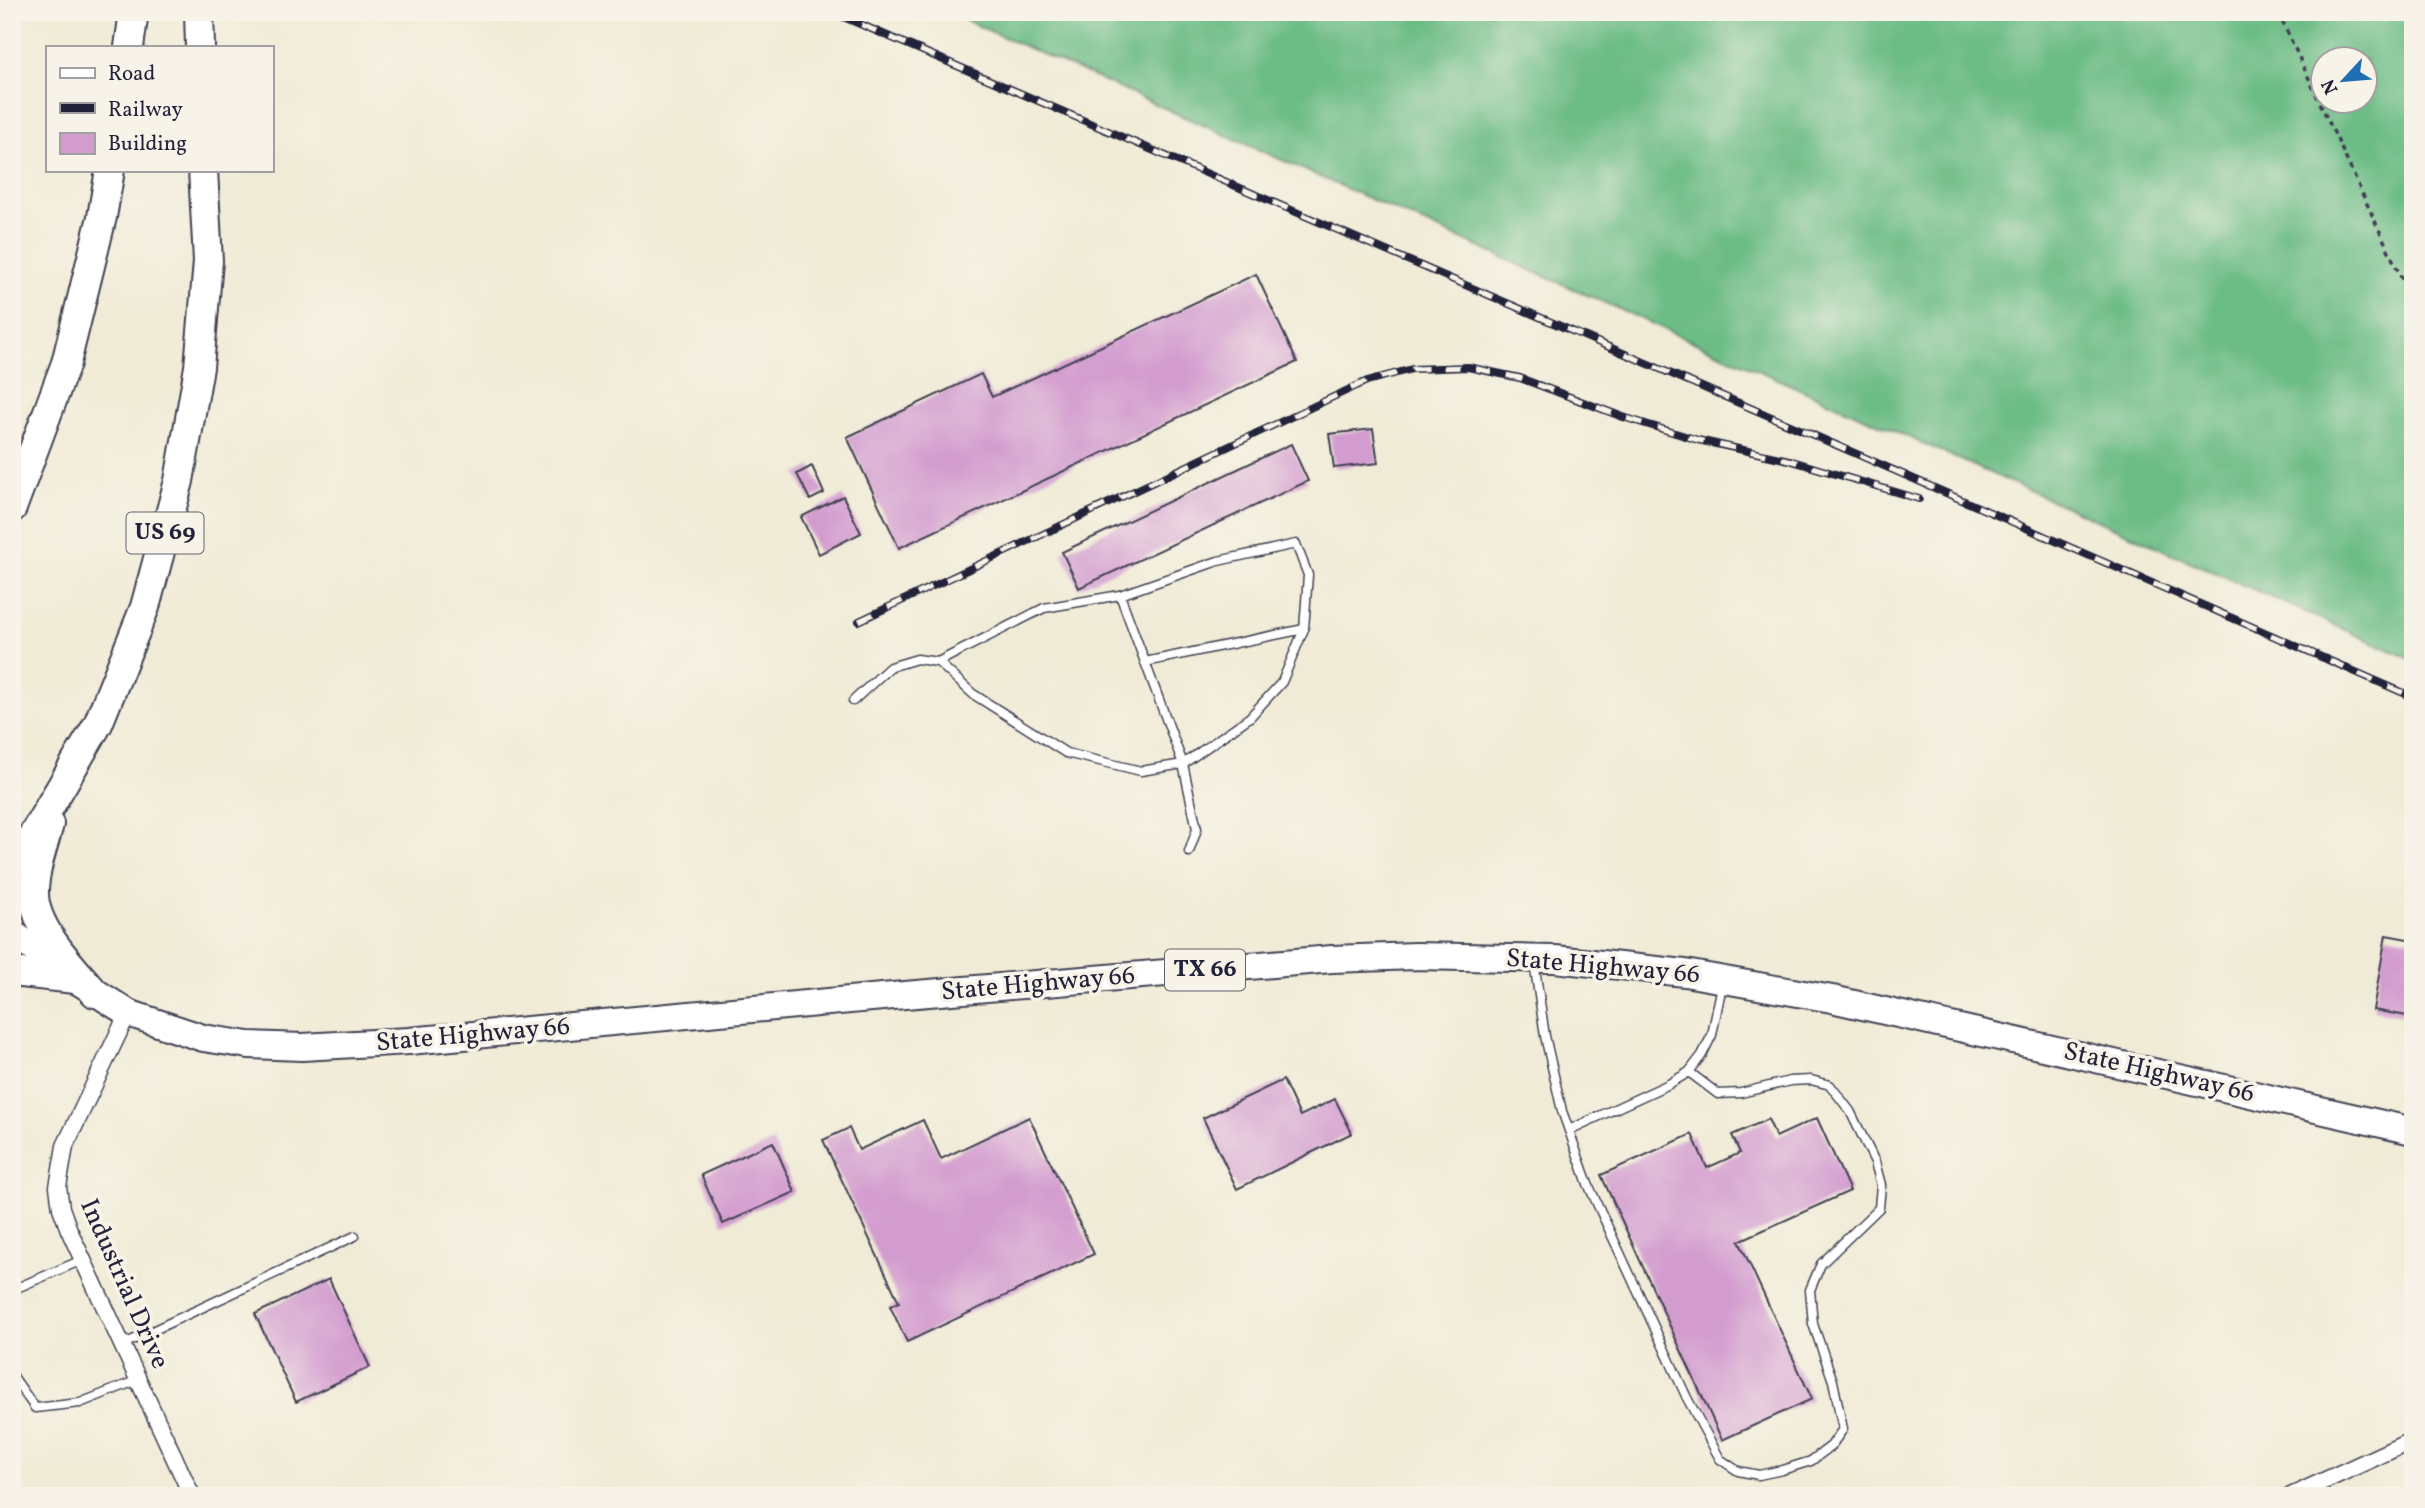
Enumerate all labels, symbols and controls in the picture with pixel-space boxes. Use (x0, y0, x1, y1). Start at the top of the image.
legend (46, 46, 273, 172)
north arrow (2310, 46, 2380, 116)
text: Road (108, 60, 155, 89)
text: N (2316, 74, 2345, 98)
text: Railway (108, 96, 184, 125)
text: Building (108, 130, 187, 159)
road number: US 69 (127, 512, 204, 554)
street label: State Highway 66 (1504, 941, 1702, 993)
road number: TX 66 (1165, 950, 1245, 990)
street label: State Highway 66 (939, 958, 1137, 1010)
street label: State Highway 66 (374, 1009, 572, 1061)
street label: State Highway 66 (2060, 1034, 2258, 1112)
street label: Industrial Drive (70, 1193, 178, 1375)

